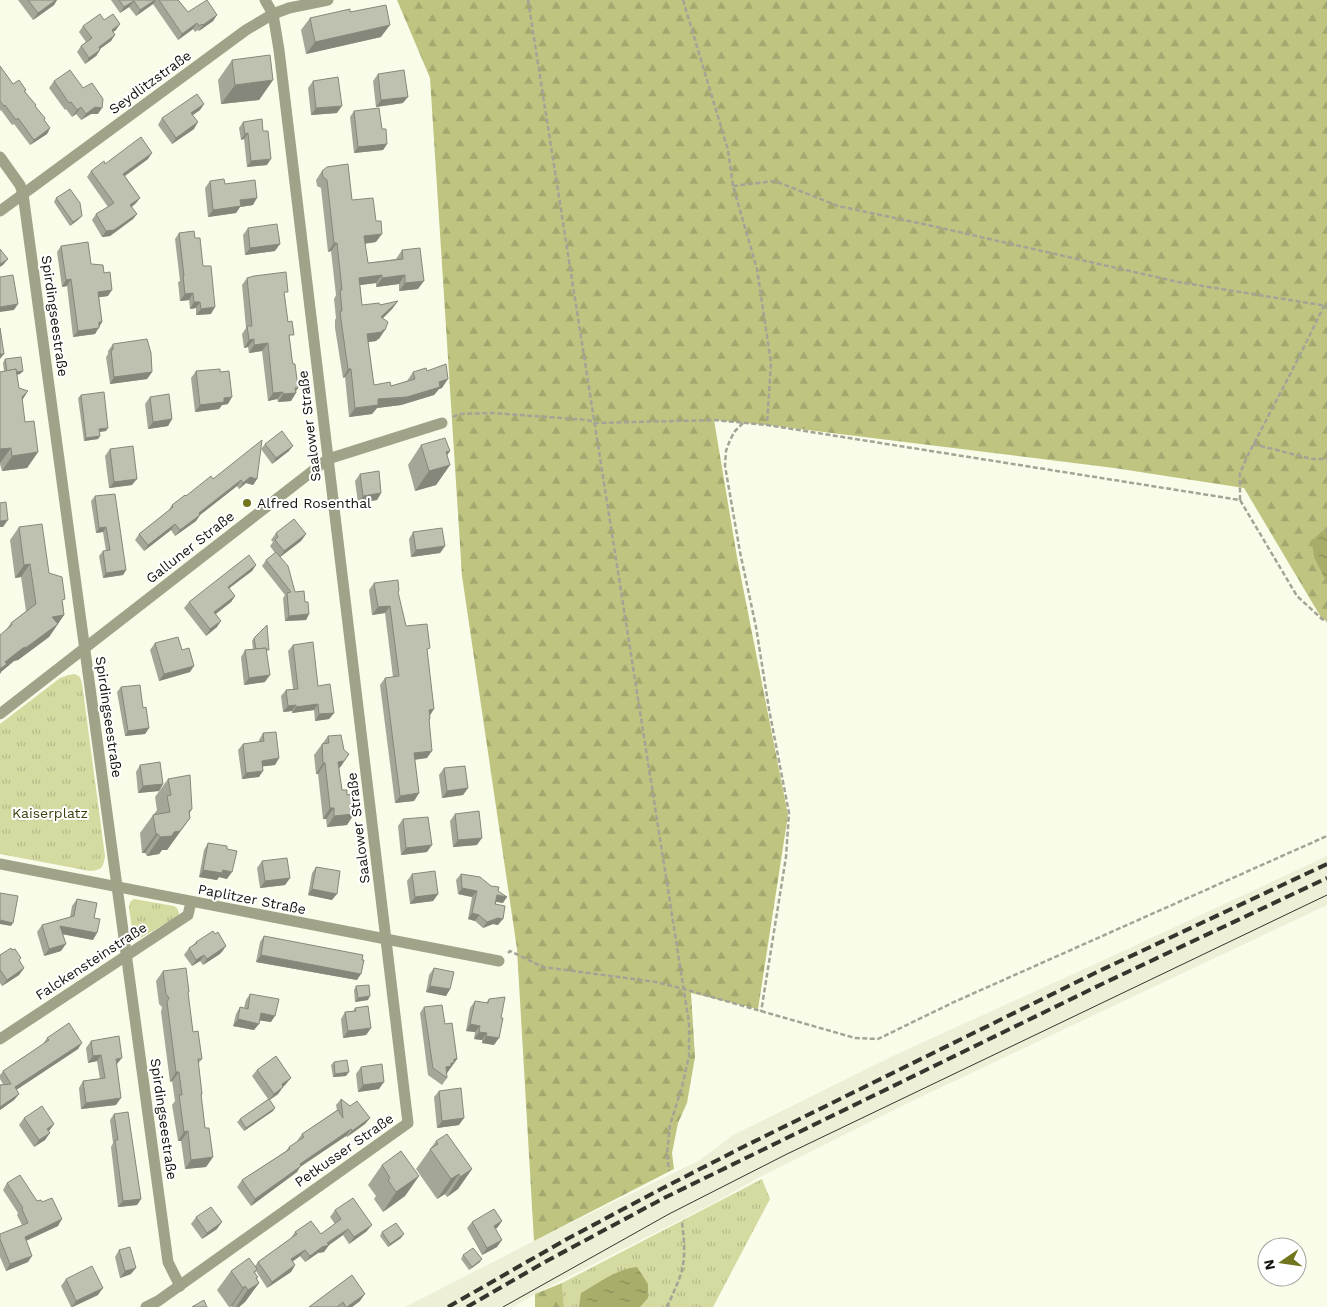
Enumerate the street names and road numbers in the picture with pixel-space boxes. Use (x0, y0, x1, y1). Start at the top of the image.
street label: Seydlitzstraße (106, 47, 194, 117)
street label: Spirdingseestraße (39, 254, 71, 378)
street label: Saalower Straße (294, 370, 324, 482)
street label: Galluner Straße (143, 508, 237, 586)
street label: Spirdingseestraße (93, 655, 125, 779)
street label: Saalower Straße (343, 772, 373, 884)
street label: Paplitzer Straße (197, 881, 307, 917)
street label: Falckensteinstraße (32, 919, 150, 1003)
street label: Spirdingseestraße (148, 1057, 180, 1181)
street label: Petkusser Straße (292, 1110, 396, 1190)

